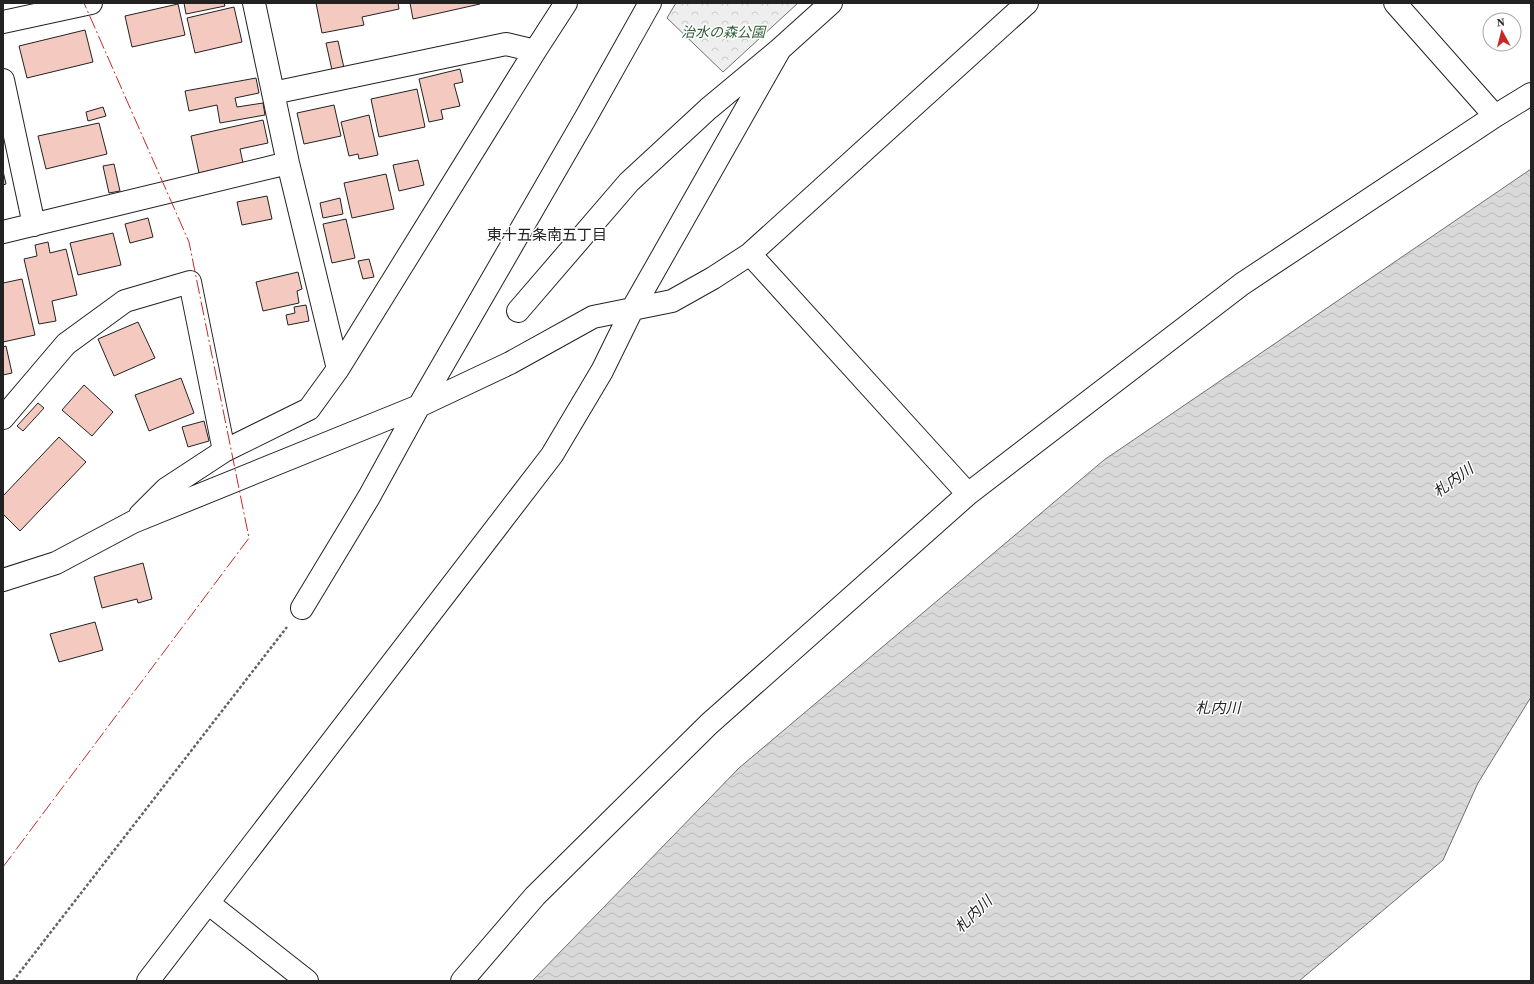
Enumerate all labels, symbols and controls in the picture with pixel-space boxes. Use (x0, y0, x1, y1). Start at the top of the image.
north arrow (1482, 12, 1522, 52)
text: N (1496, 15, 1506, 31)
park label: 治水の森公園 (681, 22, 767, 42)
district label: 東十五条南五丁目 (487, 224, 607, 245)
water label: 札内川 (1429, 457, 1479, 502)
water label: 札内川 (1195, 697, 1242, 718)
water label: 札内川 (950, 889, 998, 937)

